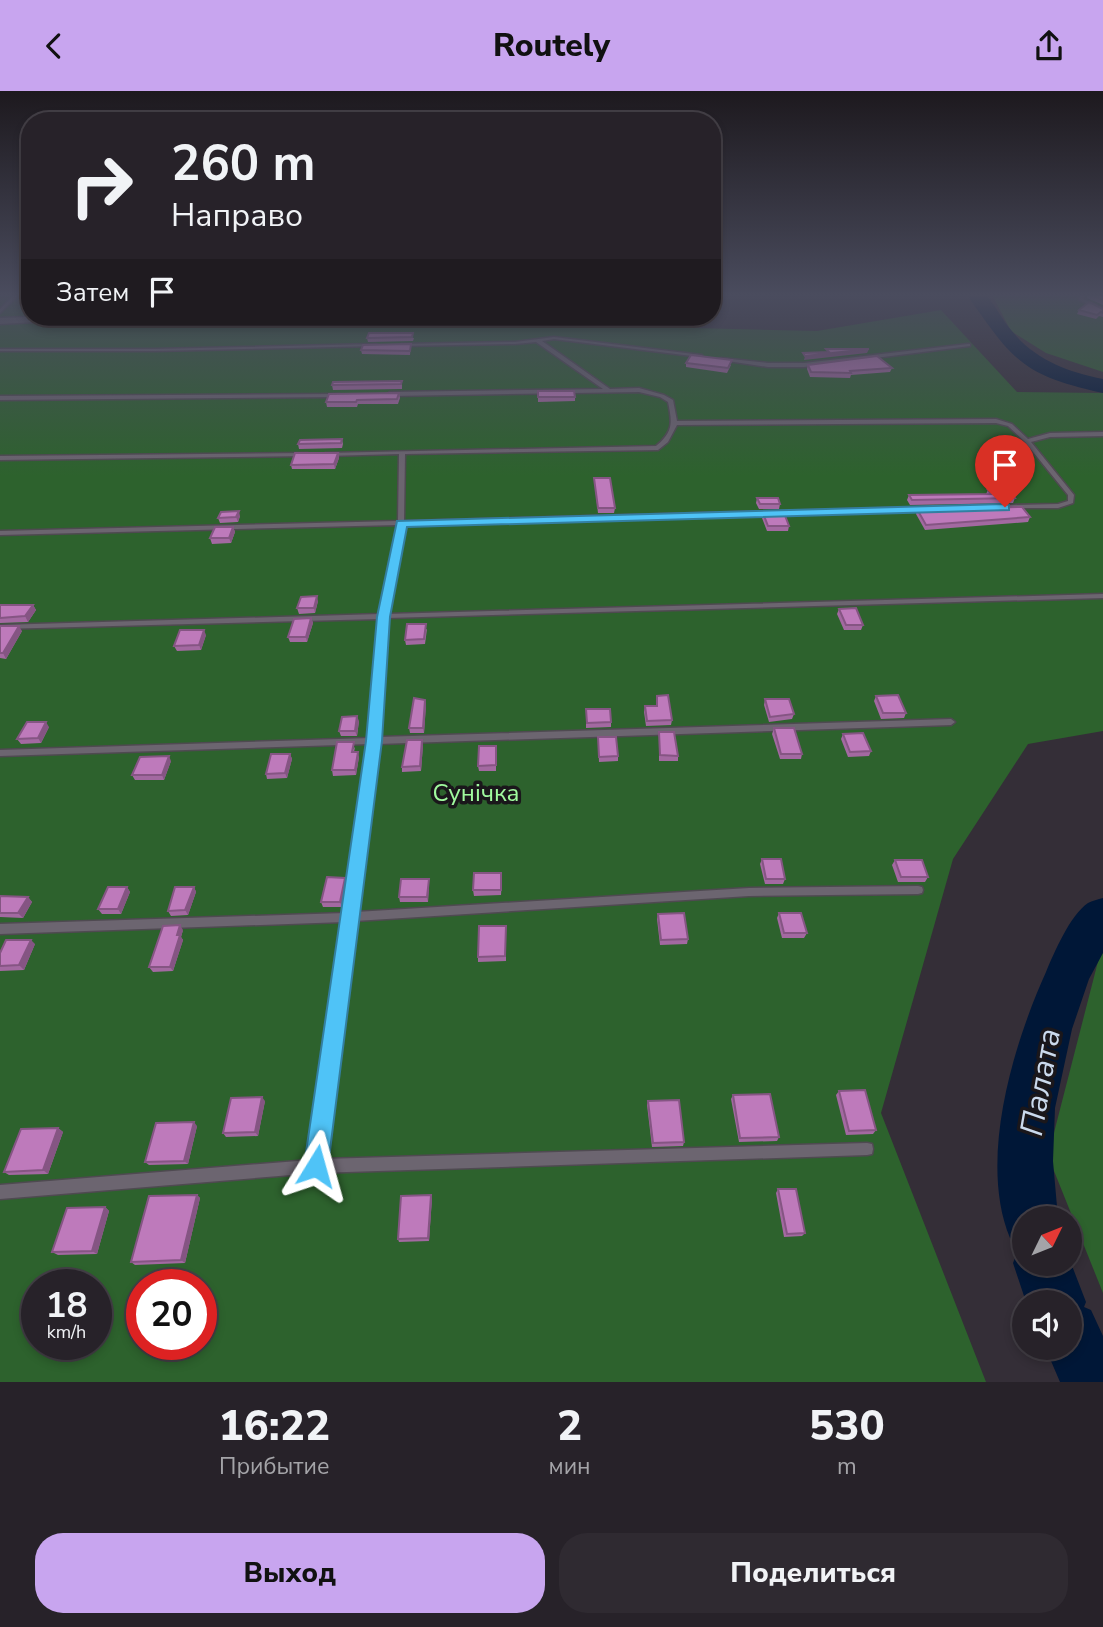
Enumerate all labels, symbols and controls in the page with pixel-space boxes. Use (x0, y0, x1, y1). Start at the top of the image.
text: Routely (493, 24, 610, 67)
icon: back (35, 27, 73, 65)
icon: share (1030, 27, 1068, 65)
text: 260 m (171, 130, 315, 197)
icon: right (56, 140, 147, 231)
text: Направо (171, 194, 303, 237)
icon: arrive (143, 273, 181, 311)
text: Затем (56, 275, 129, 310)
pin (975, 435, 1035, 507)
icon: arrive (986, 446, 1024, 484)
park label: Сунічка (432, 777, 520, 809)
water label: Палата (1010, 1025, 1071, 1139)
position arrow (279, 1129, 353, 1203)
north arrow (1012, 1206, 1082, 1276)
map controls (1012, 1206, 1082, 1360)
speed limit sign: 20 (126, 1269, 217, 1360)
text: 18 (45, 1282, 88, 1329)
button: sound (1012, 1290, 1082, 1360)
text: km/h (47, 1320, 86, 1344)
text: 16:22 (218, 1398, 330, 1455)
text: 2 (557, 1398, 582, 1455)
text: 530 (809, 1398, 885, 1455)
text: Прибытие (219, 1451, 329, 1482)
text: мин (549, 1451, 591, 1482)
text: m (837, 1451, 857, 1482)
button: Выход (35, 1533, 545, 1613)
button: Поделиться (559, 1533, 1068, 1613)

